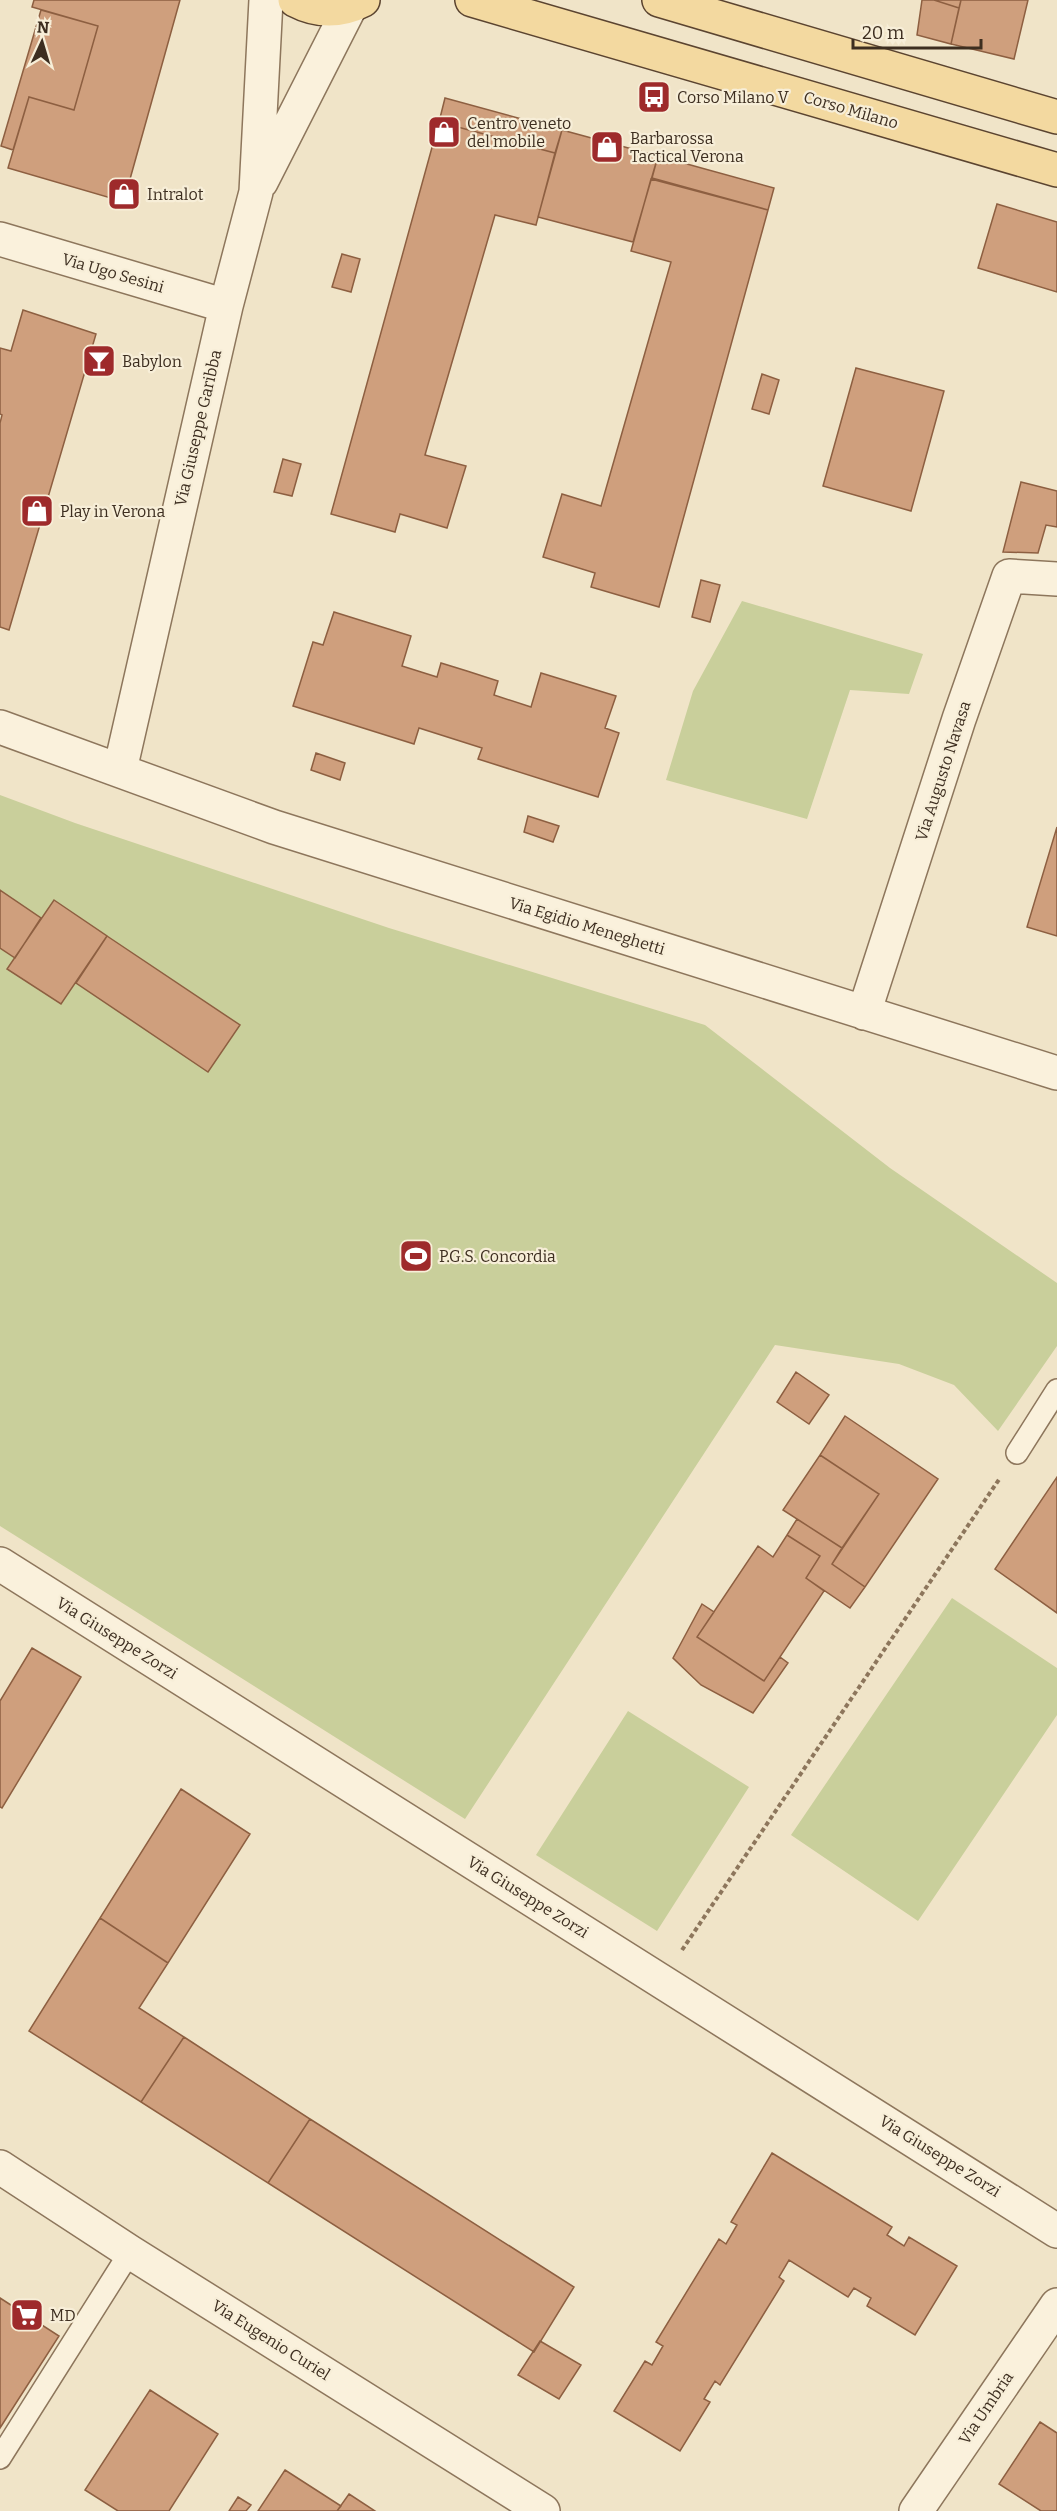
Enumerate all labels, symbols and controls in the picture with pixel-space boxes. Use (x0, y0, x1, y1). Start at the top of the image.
north arrow (12, 12, 72, 72)
scale bar (853, 12, 980, 50)
text: N (36, 18, 50, 37)
text: 20 m (862, 22, 904, 44)
bus stop icon: Corso Milano V (636, 79, 672, 115)
street label: Corso Milano (802, 87, 900, 133)
place label: Corso Milano V (677, 88, 790, 107)
shop icon: Centro veneto del mobile (426, 114, 462, 150)
place label: Centro veneto del mobile (467, 114, 571, 151)
shop icon: Barbarossa Tactical Verona (589, 129, 625, 165)
place label: Barbarossa Tactical Verona (630, 129, 744, 166)
shop icon: Intralot (106, 176, 142, 212)
place label: Intralot (147, 185, 204, 204)
street label: Via Ugo Sesini (60, 249, 166, 297)
bar icon: Babylon (81, 343, 117, 379)
street label: Via Giuseppe Garibba (171, 348, 225, 508)
place label: Babylon (122, 352, 182, 371)
shop icon: Play in Verona (19, 493, 55, 529)
place label: Play in Verona (60, 502, 165, 521)
street label: Via Augusto Navasa (911, 698, 975, 843)
street label: Via Egidio Meneghetti (507, 893, 667, 959)
sports icon: P.G.S. Concordia (398, 1238, 434, 1274)
place label: P.G.S. Concordia (439, 1247, 556, 1266)
street label: Via Giuseppe Zorzi (53, 1593, 181, 1683)
street label: Via Giuseppe Zorzi (464, 1852, 592, 1942)
street label: Via Giuseppe Zorzi (876, 2111, 1004, 2201)
street label: Via Eugenio Curiel (208, 2296, 334, 2384)
supermarket icon: MD (9, 2297, 45, 2333)
place label: MD (50, 2306, 76, 2325)
street label: Via Umbria (955, 2368, 1017, 2448)

